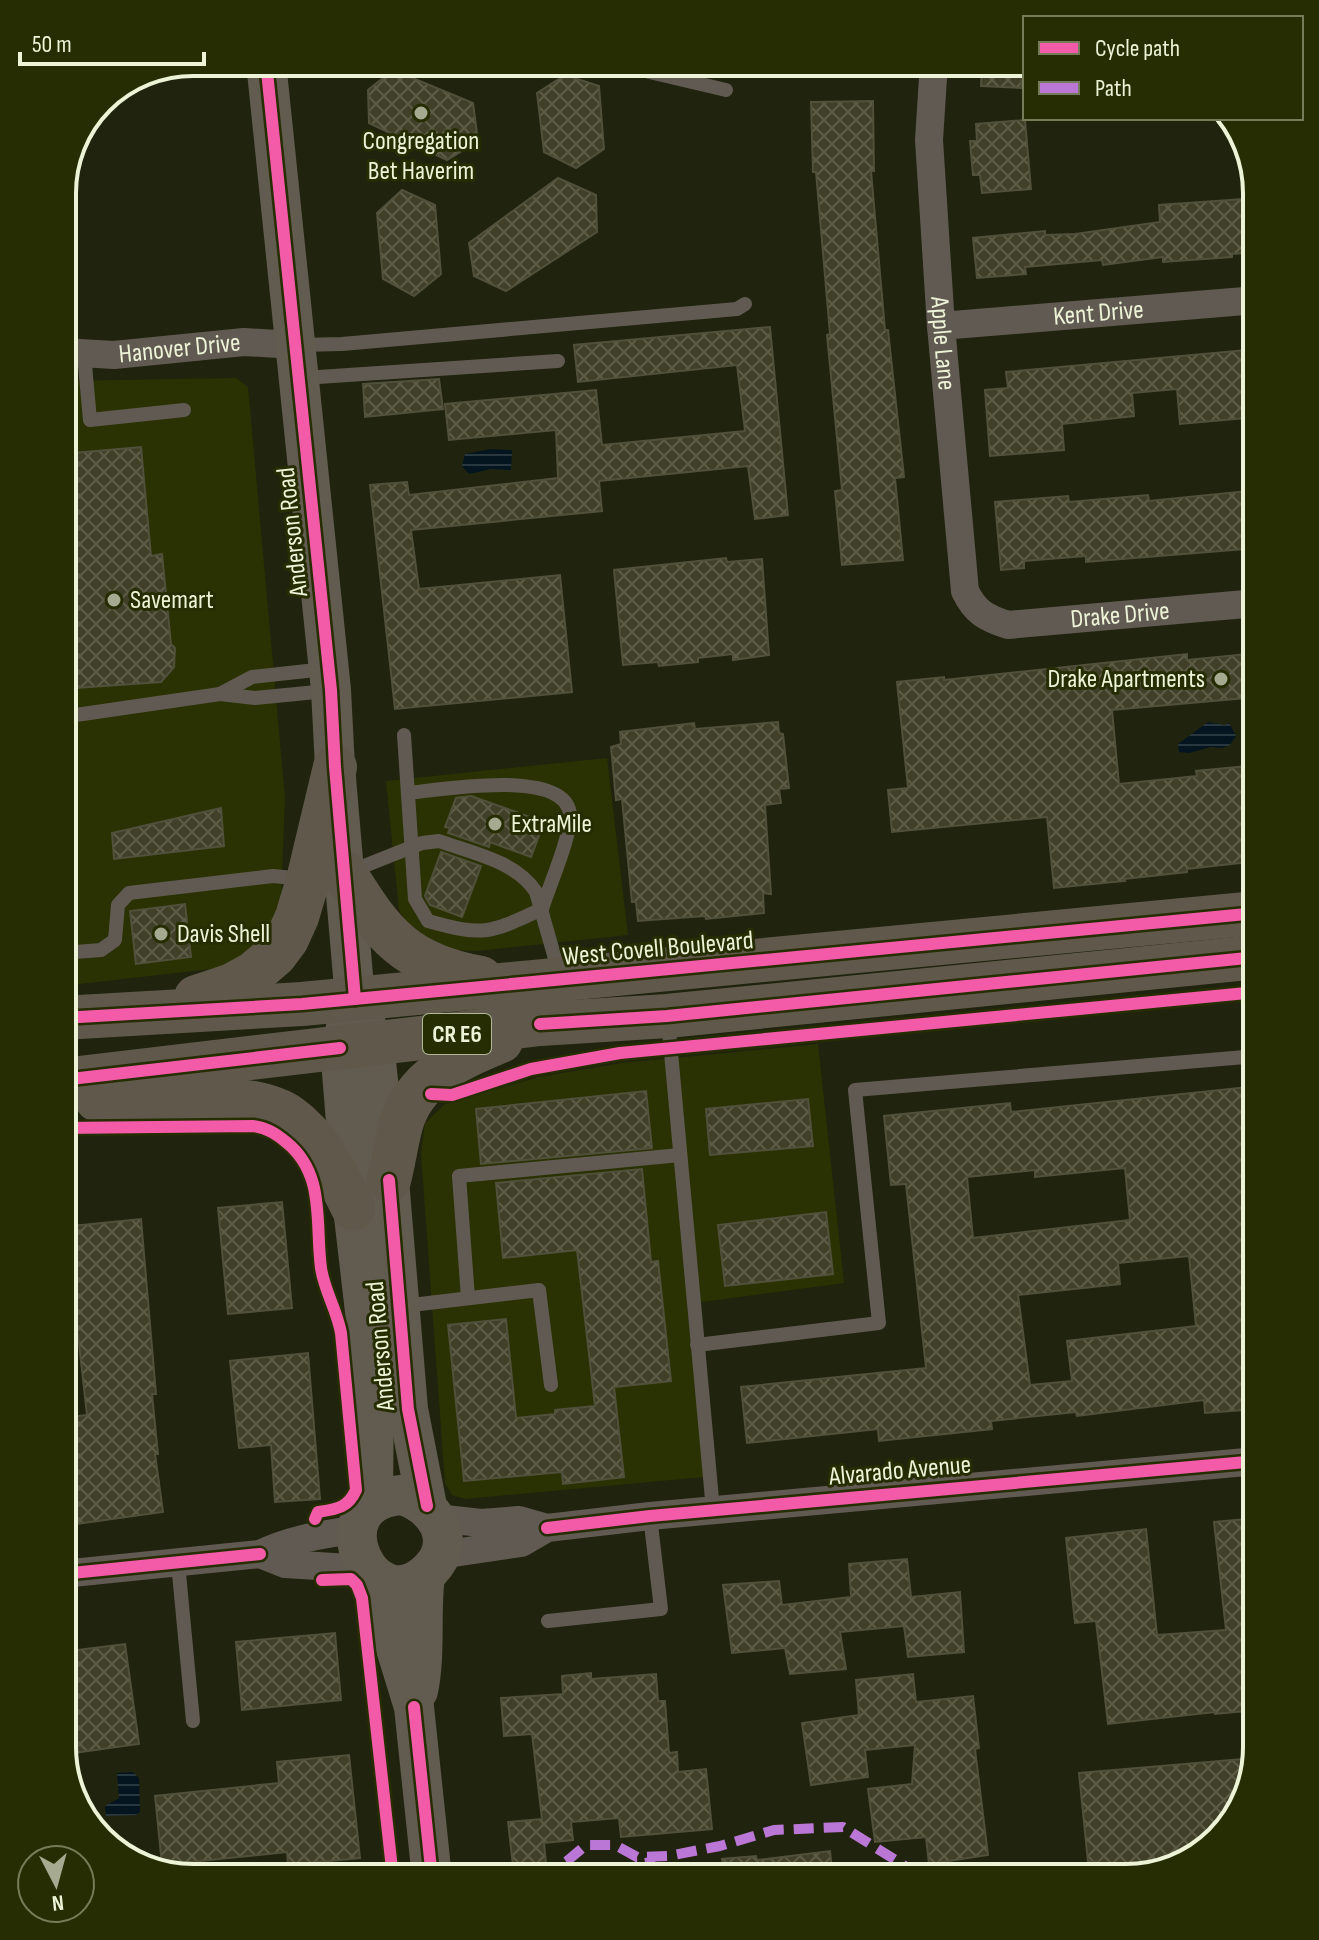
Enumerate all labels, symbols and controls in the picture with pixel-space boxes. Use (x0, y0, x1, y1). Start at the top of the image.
scale bar (20, 16, 204, 66)
legend (1023, 16, 1303, 120)
text: 50 m (32, 30, 72, 59)
text: Cycle path (1095, 34, 1180, 63)
text: Path (1095, 74, 1132, 103)
marker: Congregation Bet Haverim (412, 104, 430, 122)
place label: Congregation Bet Haverim (363, 126, 479, 187)
street label: Kent Drive (1052, 294, 1145, 332)
street label: Apple Lane (924, 295, 962, 392)
street label: Hanover Drive (117, 327, 242, 370)
street label: Anderson Road (271, 466, 315, 599)
place label: Savemart (130, 585, 214, 616)
marker: Savemart (105, 591, 123, 609)
street label: Drake Drive (1069, 595, 1171, 635)
place label: Drake Apartments (1047, 664, 1205, 695)
marker: Drake Apartments (1212, 670, 1230, 688)
place label: ExtraMile (511, 809, 592, 840)
marker: ExtraMile (486, 815, 504, 833)
place label: Davis Shell (177, 919, 270, 950)
marker: Davis Shell (152, 925, 170, 943)
street label: West Covell Boulevard (561, 925, 755, 973)
road number: CR E6 (423, 1014, 491, 1054)
street label: Anderson Road (360, 1280, 402, 1413)
street label: Alvarado Avenue (827, 1449, 972, 1493)
north arrow (16, 1844, 96, 1924)
text: N (51, 1888, 65, 1916)

